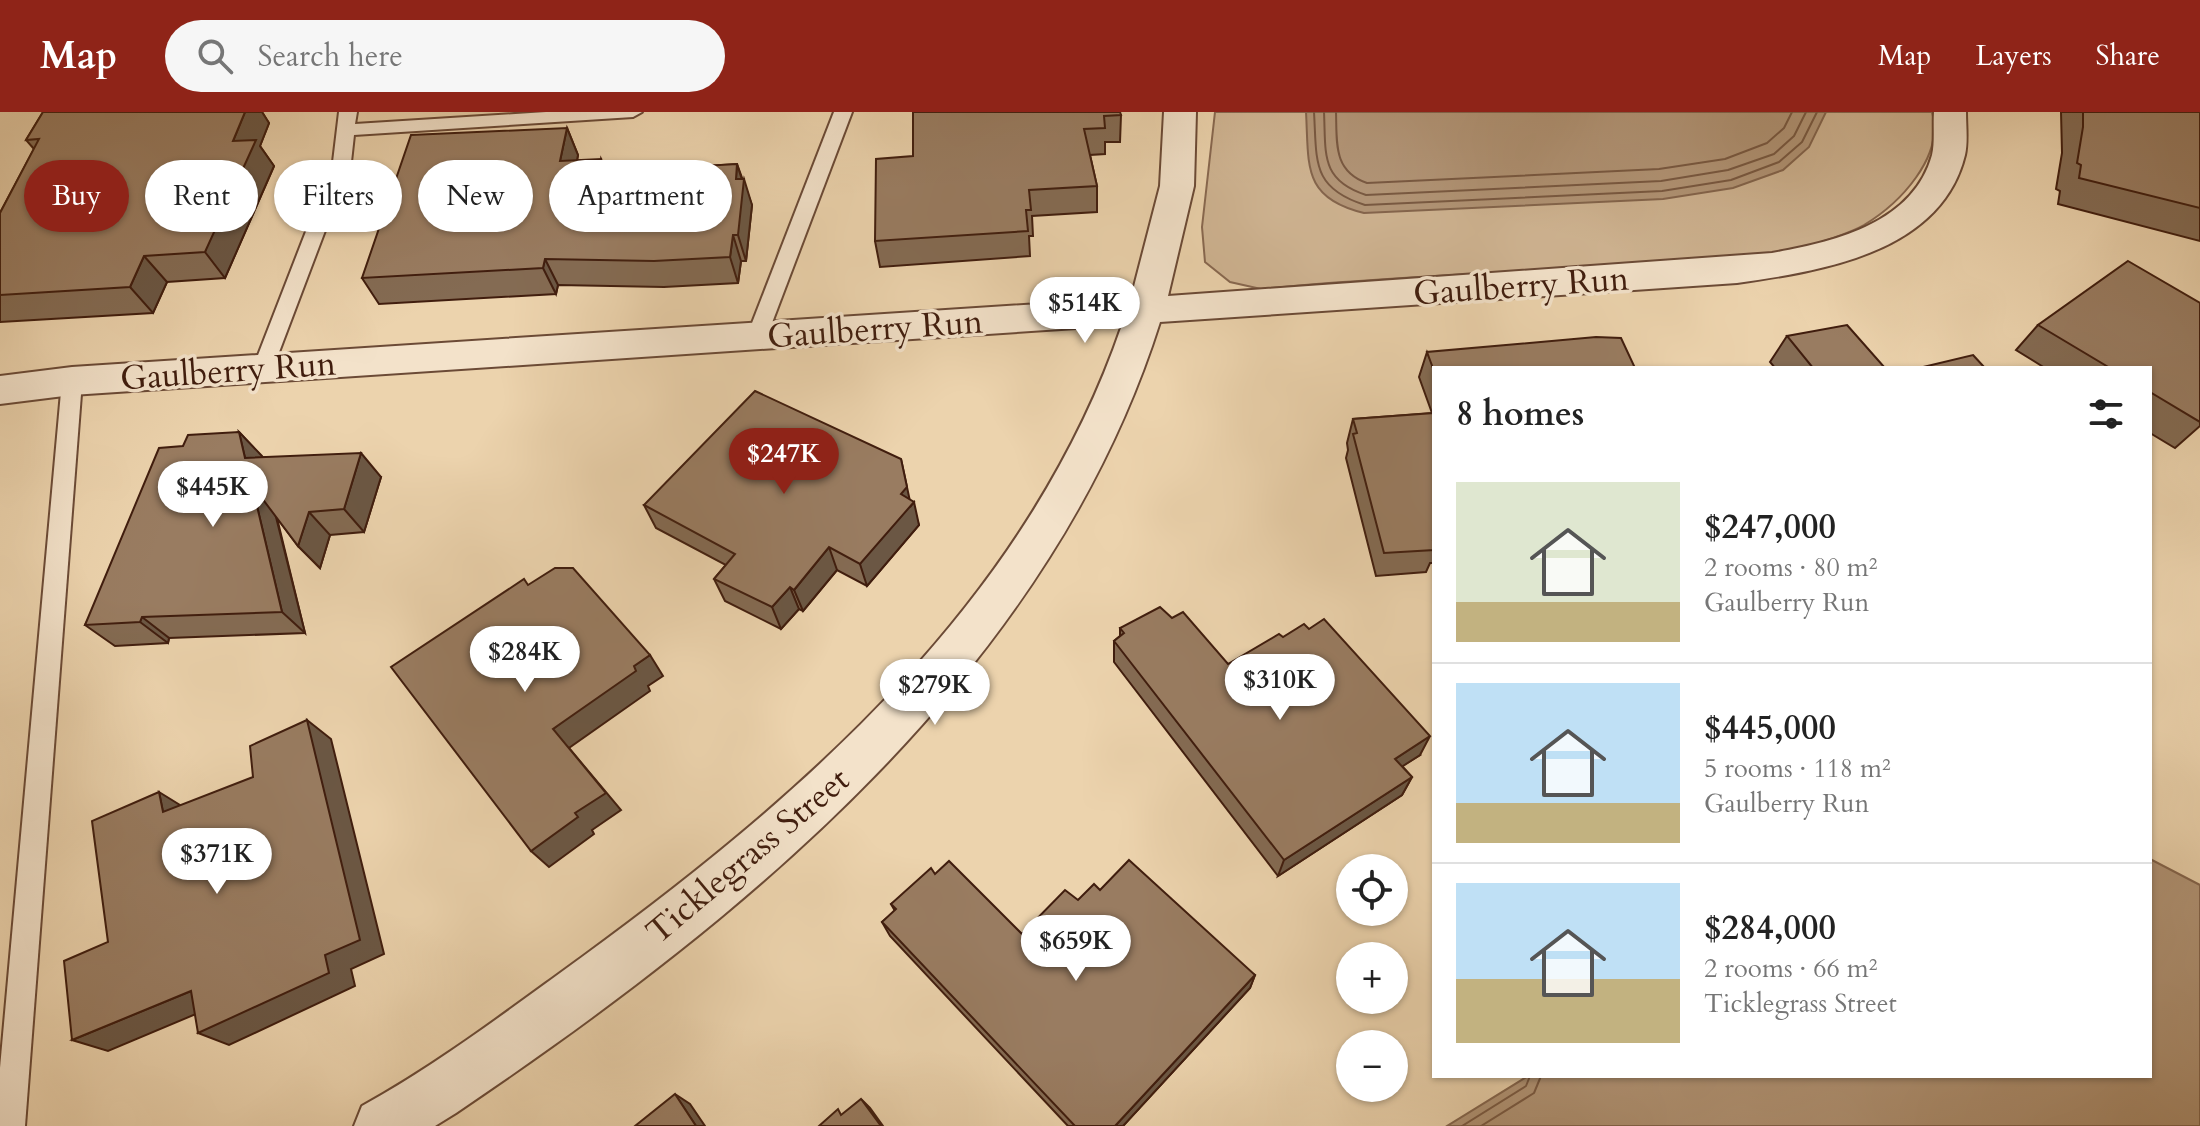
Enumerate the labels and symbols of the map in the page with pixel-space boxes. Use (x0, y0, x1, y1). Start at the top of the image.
street label: Gaulberry Run (1412, 256, 1630, 316)
pin: $514K (1029, 277, 1141, 345)
street label: Gaulberry Run (766, 299, 984, 359)
street label: Gaulberry Run (119, 341, 337, 401)
pin: $247K (728, 428, 840, 496)
pin: $445K (157, 461, 269, 529)
pin: $284K (469, 626, 581, 694)
pin: $310K (1224, 654, 1336, 722)
pin: $279K (879, 659, 991, 727)
street label: Ticklegrass Street (636, 757, 859, 954)
pin: $371K (161, 828, 273, 896)
pin: $659K (1020, 915, 1132, 983)

